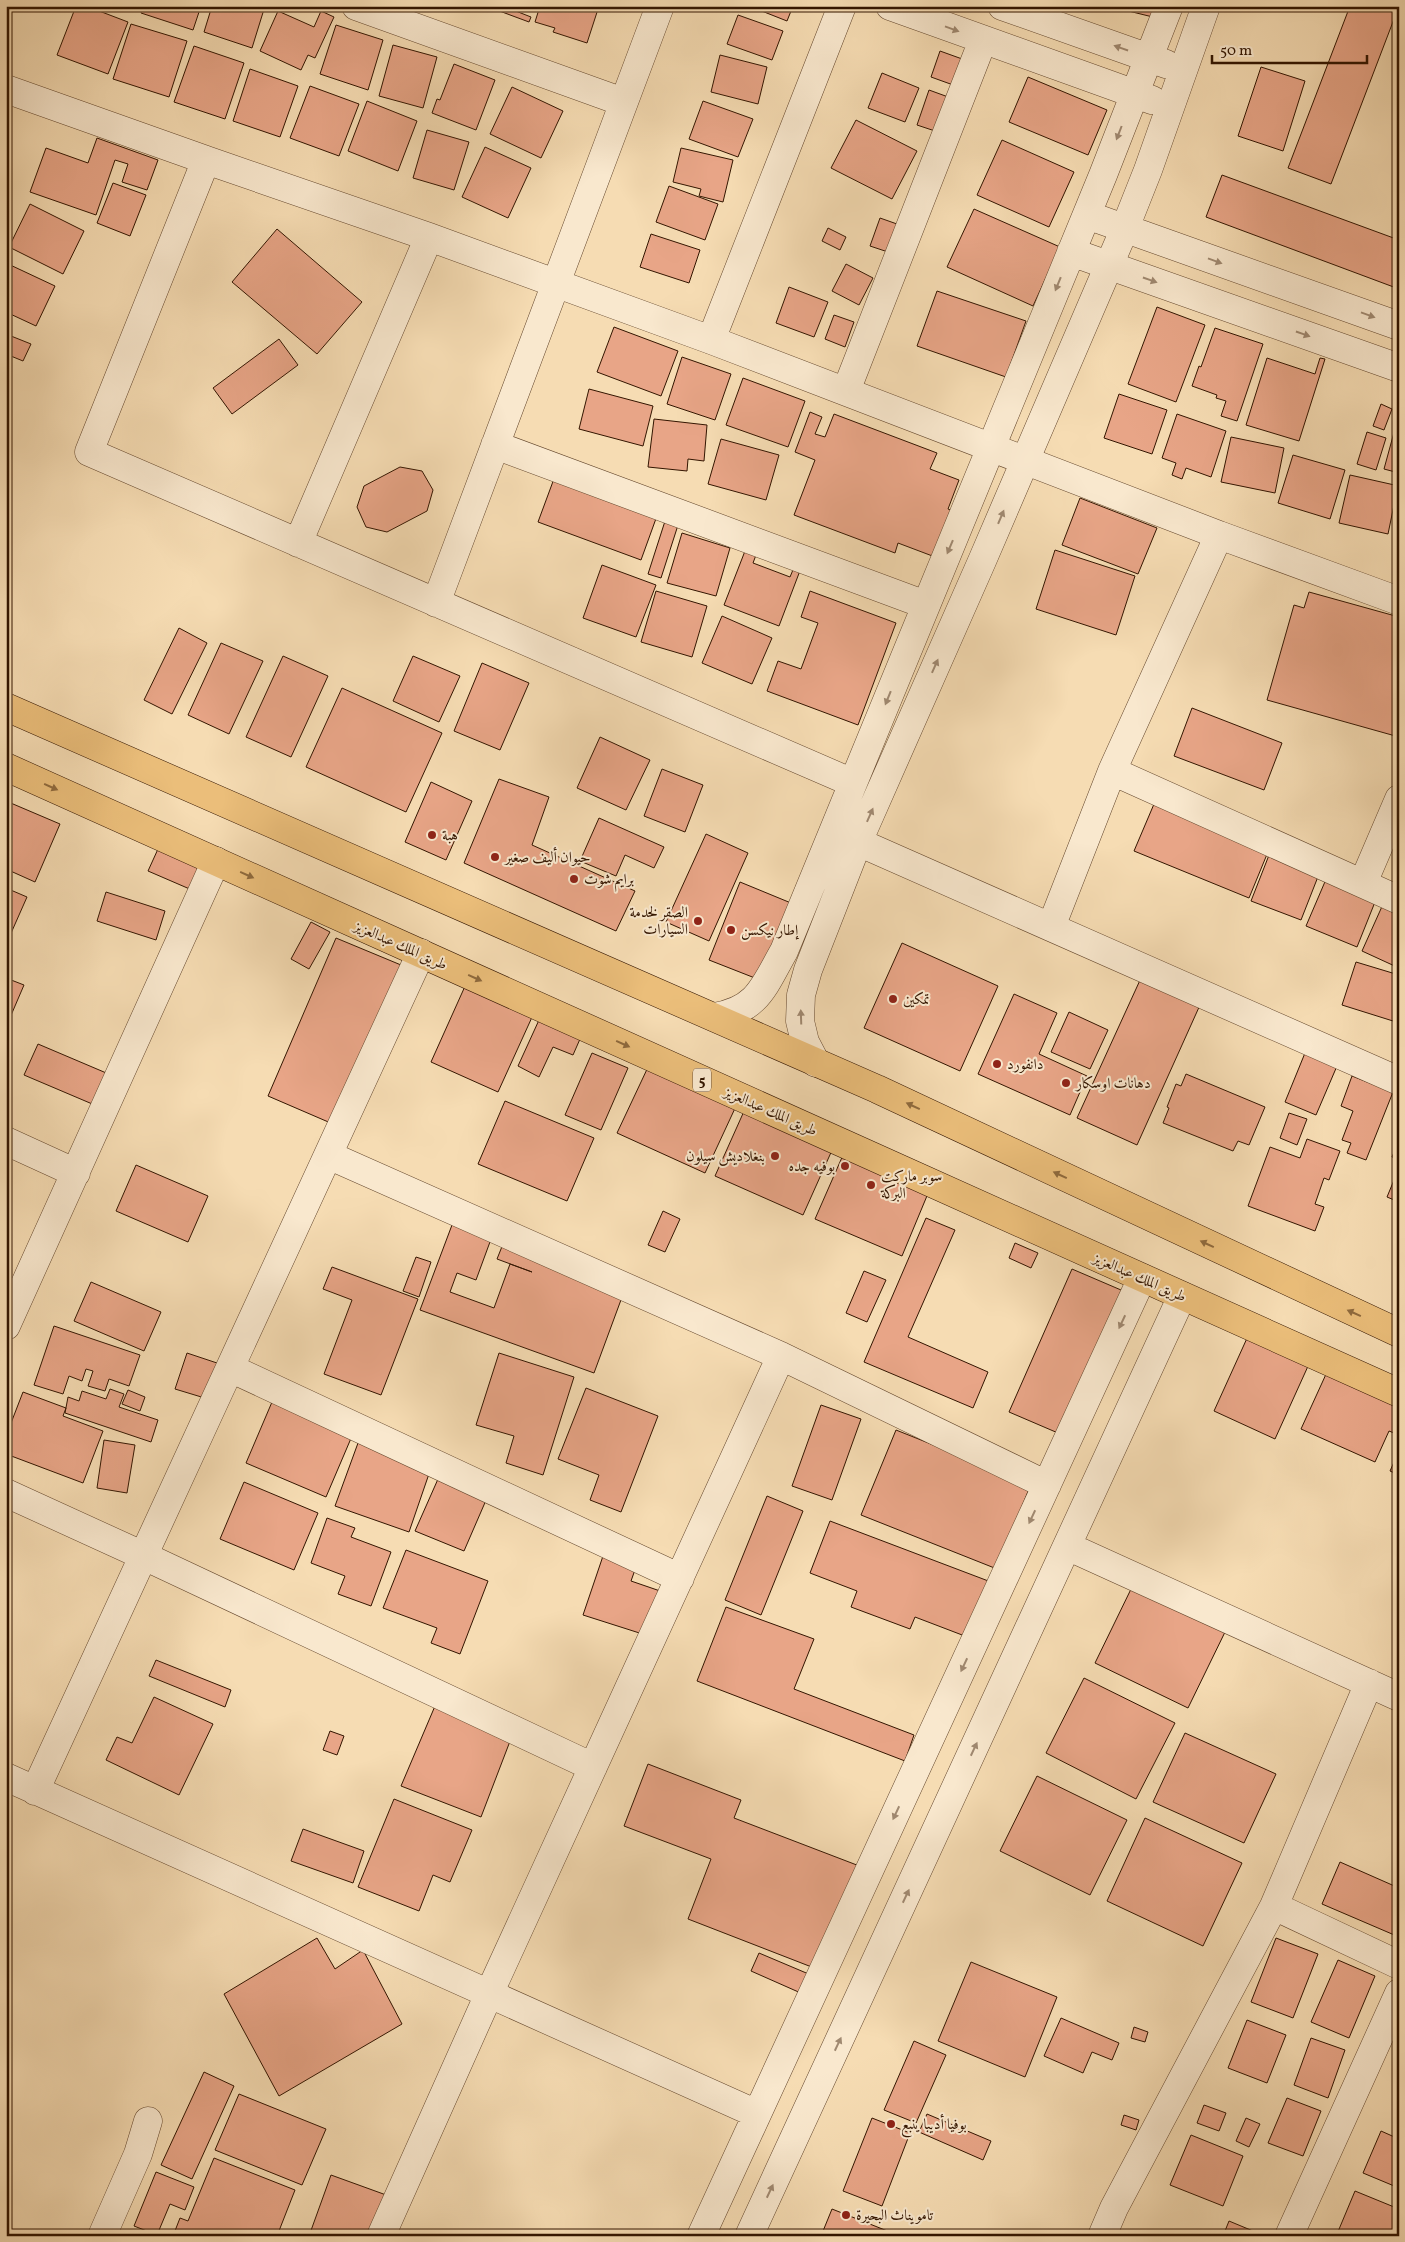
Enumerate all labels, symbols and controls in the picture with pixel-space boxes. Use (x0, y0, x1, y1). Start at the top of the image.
one-way arrow (945, 25, 960, 33)
scale bar (1212, 32, 1368, 64)
text: 50 m (1220, 41, 1252, 62)
one-way arrow (1113, 44, 1128, 52)
one-way arrow (1115, 126, 1123, 141)
one-way arrow (1208, 257, 1223, 265)
one-way arrow (1143, 276, 1158, 284)
one-way arrow (1054, 277, 1062, 291)
one-way arrow (1361, 311, 1376, 319)
one-way arrow (1296, 331, 1311, 338)
one-way arrow (997, 510, 1005, 524)
one-way arrow (945, 540, 953, 554)
one-way arrow (932, 659, 940, 673)
one-way arrow (883, 690, 891, 705)
one-way arrow (44, 783, 58, 791)
one-way arrow (866, 808, 874, 822)
place label: هبة (442, 826, 458, 847)
marker: هبة (426, 829, 438, 841)
place label: حيوان أليف صغير (503, 846, 591, 869)
marker: حيوان أليف صغير (489, 851, 501, 863)
place label: برايم شوت (584, 870, 634, 892)
one-way arrow (240, 871, 254, 879)
marker: برايم شوت (568, 873, 580, 885)
place label: الصقر لخدمة السيارات (629, 903, 688, 941)
marker: الصقر لخدمة السيارات (692, 915, 704, 927)
street label: طريق الملك عبدالعزيز (349, 916, 450, 976)
place label: إطار نيكسن (741, 921, 800, 942)
marker: إطار نيكسن (725, 924, 737, 936)
one-way arrow (468, 974, 482, 982)
place label: تمكين (903, 990, 930, 1011)
marker: تمكين (887, 993, 899, 1005)
one-way arrow (796, 1009, 804, 1025)
one-way arrow (616, 1041, 630, 1049)
place label: دانفورد (1007, 1055, 1043, 1076)
marker: دانفورد (991, 1058, 1003, 1070)
road number: 5 (693, 1068, 711, 1092)
place label: دهانات اوسكار (1074, 1074, 1151, 1095)
marker: دهانات اوسكار (1060, 1077, 1072, 1089)
street label: طريق الملك عبدالعزيز (719, 1082, 820, 1142)
one-way arrow (906, 1102, 920, 1110)
place label: بنغلاديش سيلون (686, 1147, 765, 1168)
marker: بنغلاديش سيلون (769, 1150, 781, 1162)
place label: بوفيه جده (789, 1157, 835, 1178)
marker: بوفيه جده (839, 1160, 851, 1172)
place label: سوبر ماركت البركة (880, 1167, 942, 1205)
one-way arrow (1053, 1171, 1067, 1179)
marker: سوبر ماركت البركة (865, 1179, 877, 1191)
one-way arrow (1200, 1240, 1214, 1248)
street label: طريق الملك عبدالعزيز (1088, 1248, 1189, 1308)
one-way arrow (1347, 1308, 1361, 1316)
one-way arrow (1118, 1315, 1126, 1329)
one-way arrow (1027, 1510, 1035, 1524)
one-way arrow (959, 1658, 967, 1672)
one-way arrow (970, 1742, 978, 1756)
one-way arrow (891, 1806, 899, 1820)
one-way arrow (902, 1889, 910, 1903)
one-way arrow (834, 2037, 842, 2051)
place label: بوفيا أديبا ينبع (901, 2113, 967, 2138)
marker: بوفيا أديبا ينبع (885, 2118, 897, 2130)
one-way arrow (765, 2184, 774, 2199)
place label: تامويناث البحيرة (856, 2206, 933, 2227)
marker: تامويناث البحيرة (840, 2209, 852, 2221)

